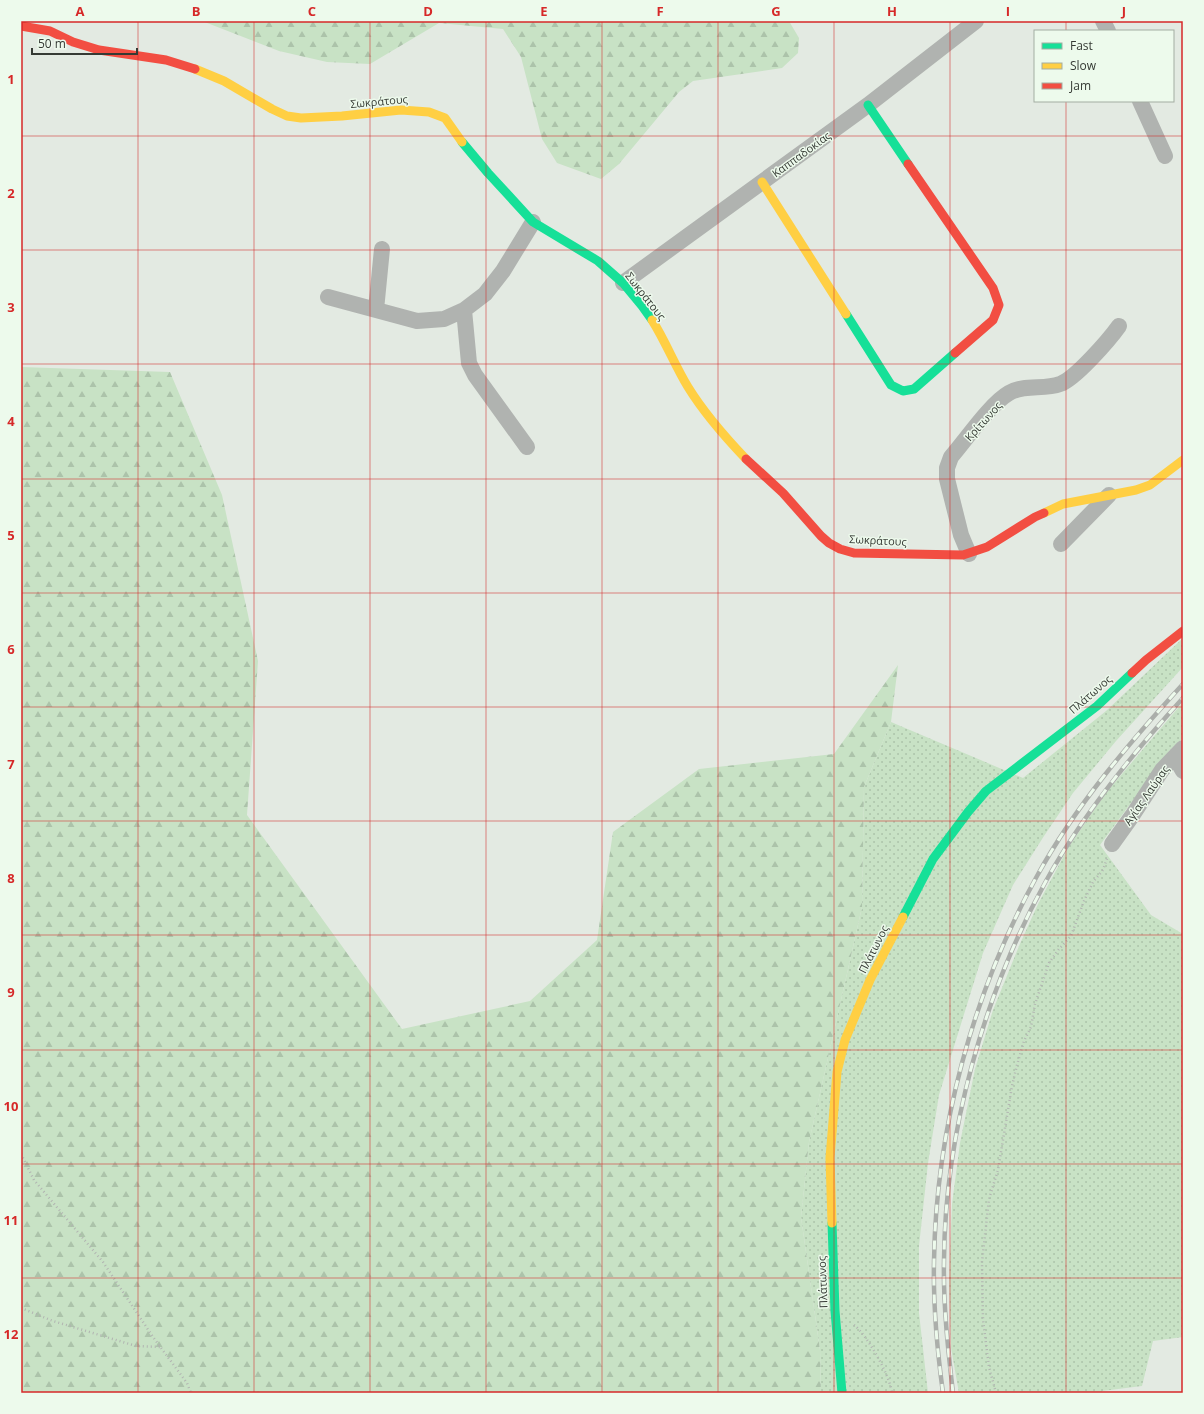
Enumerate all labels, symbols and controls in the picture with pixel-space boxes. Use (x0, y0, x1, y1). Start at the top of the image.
text: A (76, 2, 85, 20)
text: B (192, 2, 201, 20)
text: C (308, 2, 316, 20)
text: D (423, 2, 433, 20)
text: E (540, 2, 548, 20)
text: F (656, 2, 664, 20)
text: G (771, 2, 781, 20)
text: H (887, 2, 897, 20)
text: I (1006, 2, 1010, 20)
text: J (1121, 2, 1126, 20)
scale bar (32, 30, 137, 56)
legend (1034, 30, 1174, 102)
text: 50 m (38, 35, 66, 52)
text: Fast (1070, 37, 1093, 54)
text: Slow (1070, 57, 1097, 74)
text: 1 (7, 70, 15, 88)
text: Jam (1069, 77, 1091, 94)
street label: Σωκράτους (350, 91, 408, 111)
street label: Καππαδοκίας (769, 128, 833, 180)
text: 2 (7, 184, 15, 202)
street label: Σωκράτους (622, 269, 670, 323)
text: 3 (7, 298, 15, 316)
street label: Κρίτωνος (961, 398, 1005, 444)
text: 4 (7, 412, 15, 430)
text: 5 (7, 526, 15, 544)
street label: Σωκράτους (849, 531, 907, 549)
text: 6 (7, 640, 15, 658)
street label: Πλάτωνος (1065, 671, 1115, 717)
text: 7 (7, 755, 15, 773)
street label: Αγίας Λαύρας (1120, 762, 1172, 828)
text: 8 (7, 869, 15, 887)
street label: Πλάτωνος (854, 922, 892, 976)
text: 9 (7, 983, 15, 1001)
text: 10 (4, 1097, 18, 1115)
text: 11 (4, 1211, 18, 1229)
street label: Πλάτωνος (814, 1256, 830, 1308)
text: 12 (4, 1325, 19, 1343)

